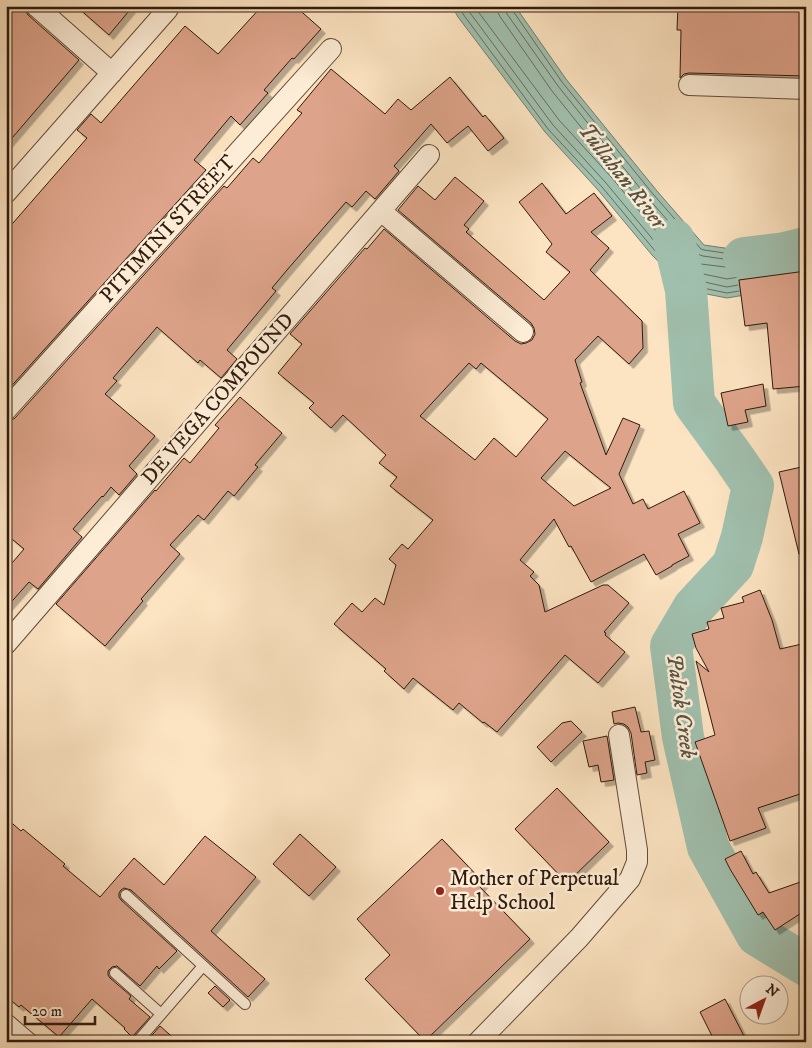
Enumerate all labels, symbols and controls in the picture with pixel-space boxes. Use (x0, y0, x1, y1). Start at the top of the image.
water label: Tullahan River (572, 118, 673, 236)
street label: PITIMINI STREET (95, 150, 241, 308)
street label: DE VEGA COMPOUND (136, 308, 300, 490)
water label: Paltok Creek (660, 652, 702, 761)
place label: Mother of Perpetual Help School (450, 866, 620, 916)
marker: Mother of Perpetual Help School (434, 885, 446, 897)
north arrow (740, 976, 790, 1026)
text: N (762, 980, 782, 1002)
scale bar (25, 993, 95, 1025)
text: 20 m (32, 1002, 62, 1021)

